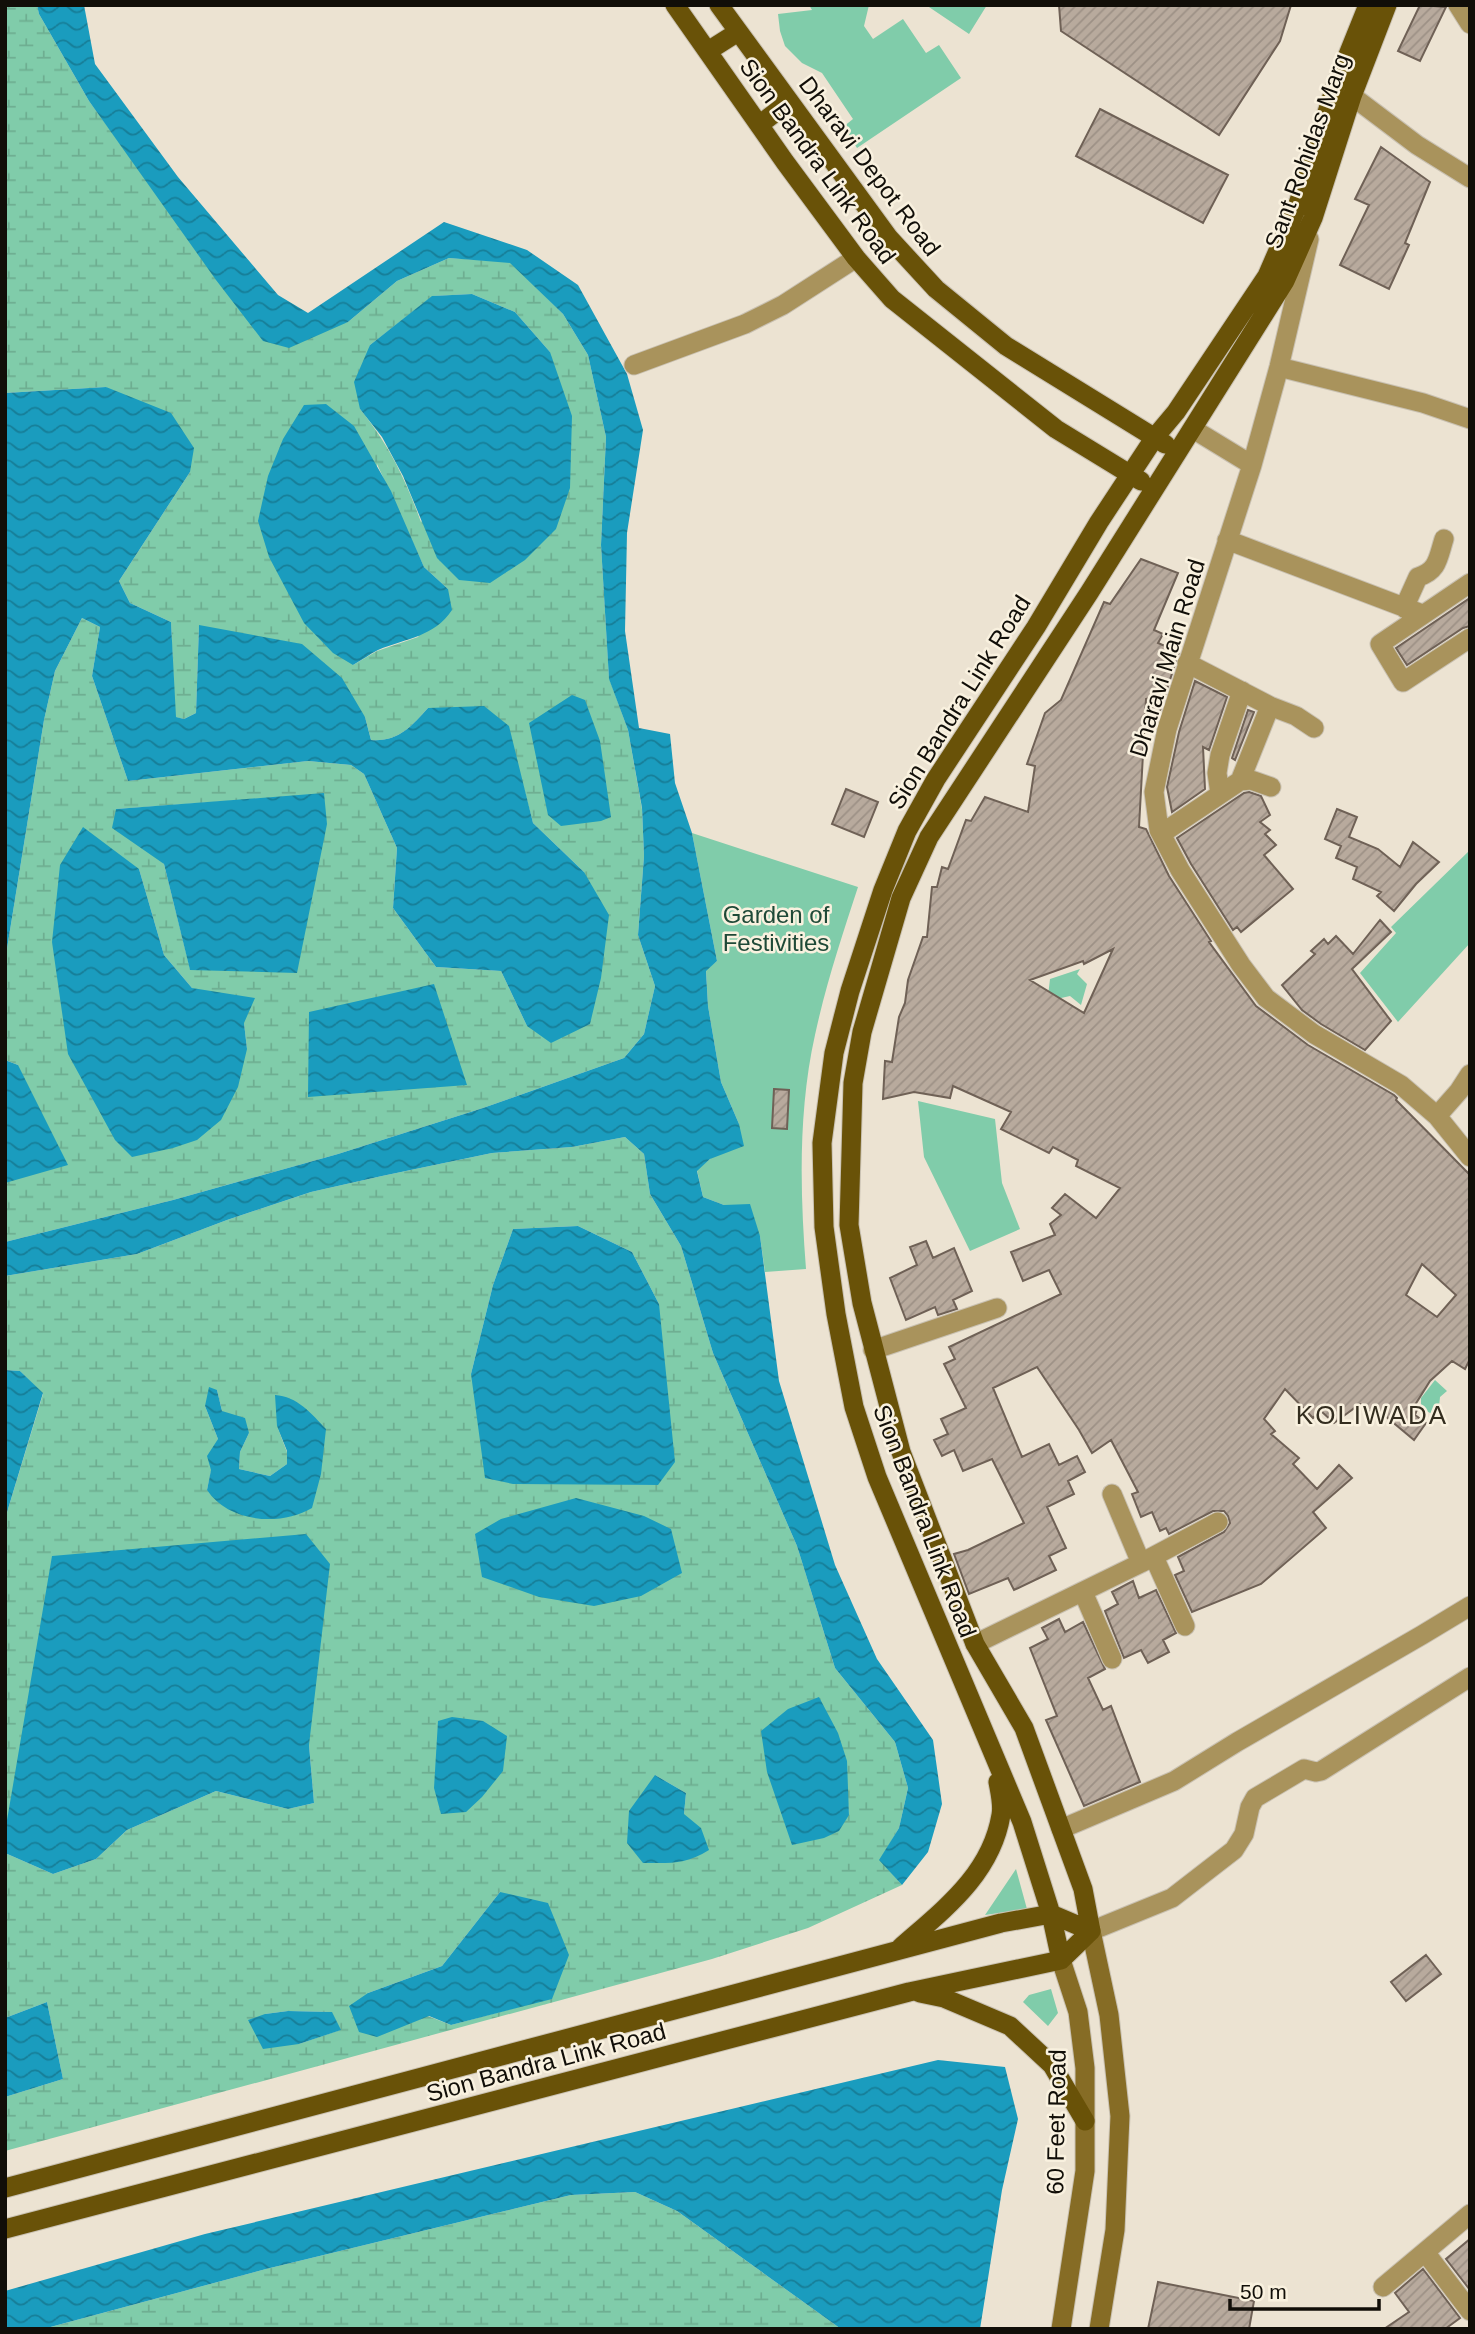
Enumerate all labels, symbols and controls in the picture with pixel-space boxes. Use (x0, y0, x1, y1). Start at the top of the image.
street label: Sant Rohidas Marg (1259, 50, 1355, 252)
street label: Sion Bandra Link Road (735, 53, 901, 269)
street label: Dharavi Depot Road (794, 71, 946, 261)
street label: Dharavi Main Road (1124, 556, 1210, 760)
street label: Sion Bandra Link Road (882, 590, 1036, 814)
park label: Garden of Festivities (723, 901, 830, 956)
district label: KOLIWADA (1296, 1400, 1448, 1430)
street label: Sion Bandra Link Road (868, 1401, 982, 1641)
street label: Sion Bandra Link Road (423, 2017, 669, 2107)
street label: 60 Feet Road (1041, 2049, 1071, 2195)
scale bar (1230, 2268, 1379, 2312)
text: 50 m (1240, 2280, 1287, 2303)

